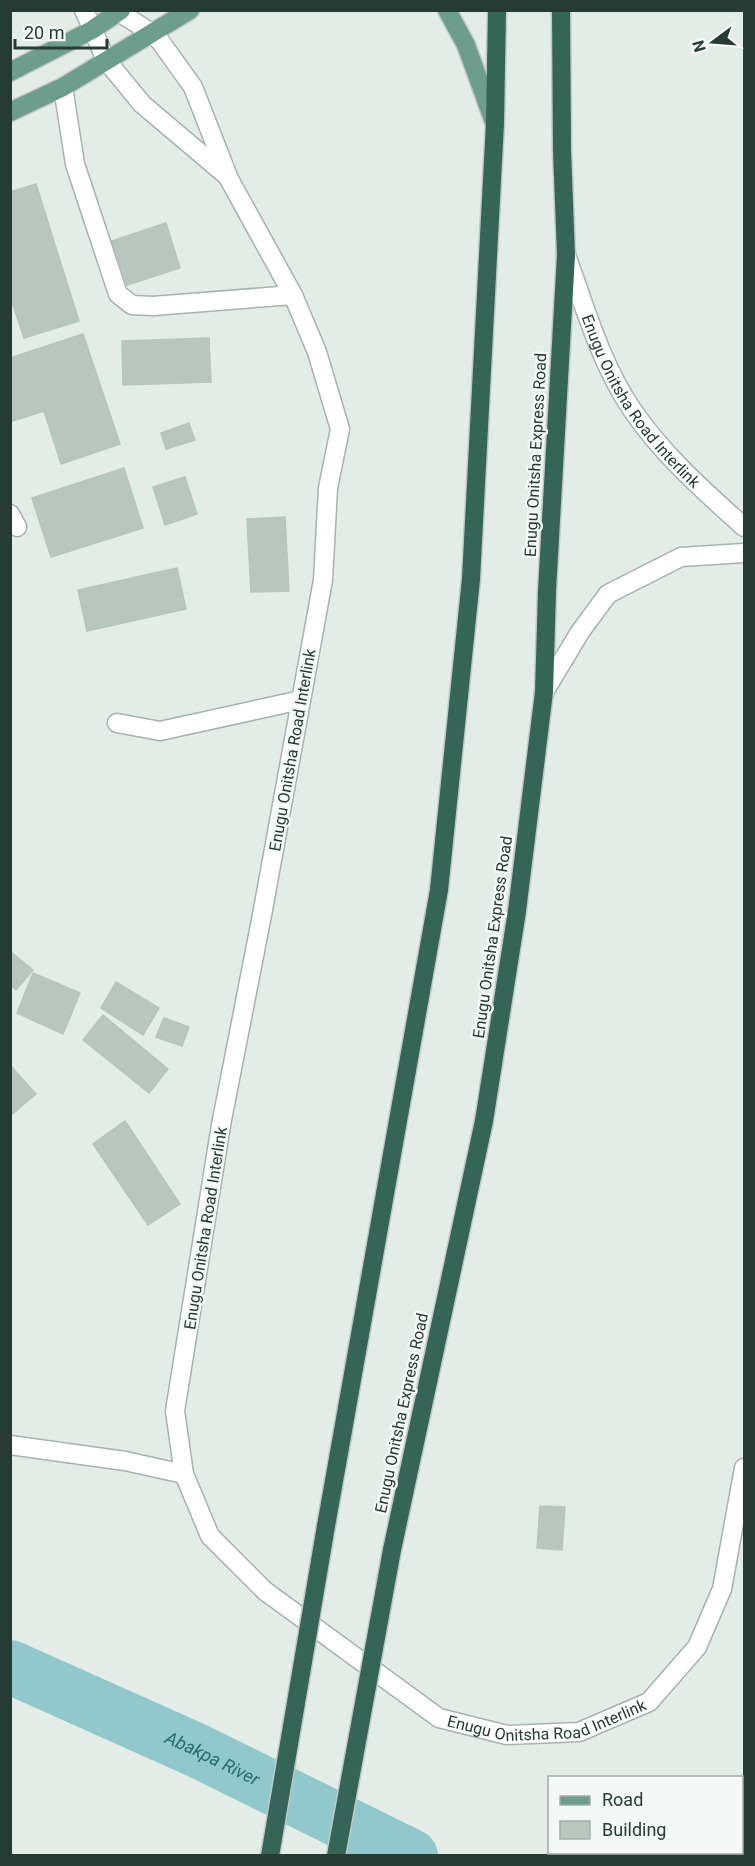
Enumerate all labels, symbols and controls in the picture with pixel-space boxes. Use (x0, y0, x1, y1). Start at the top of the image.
scale bar (15, 12, 106, 50)
north arrow (683, 12, 743, 72)
text: 20 m (24, 22, 64, 43)
text: N (688, 38, 710, 54)
street label: Enugu Onitsha Road Interlink (578, 312, 705, 493)
street label: Enugu Onitsha Express Road (521, 353, 550, 557)
street label: Enugu Onitsha Road Interlink (265, 647, 320, 853)
street label: Enugu Onitsha Express Road (469, 835, 516, 1039)
street label: Enugu Onitsha Road Interlink (180, 1124, 231, 1331)
street label: Enugu Onitsha Express Road (371, 1311, 432, 1515)
street label: Enugu Onitsha Road Interlink (445, 1695, 650, 1745)
water label: Abakpa River (161, 1726, 264, 1790)
legend (548, 1776, 743, 1854)
text: Road (602, 1789, 643, 1810)
text: Building (602, 1819, 666, 1840)

